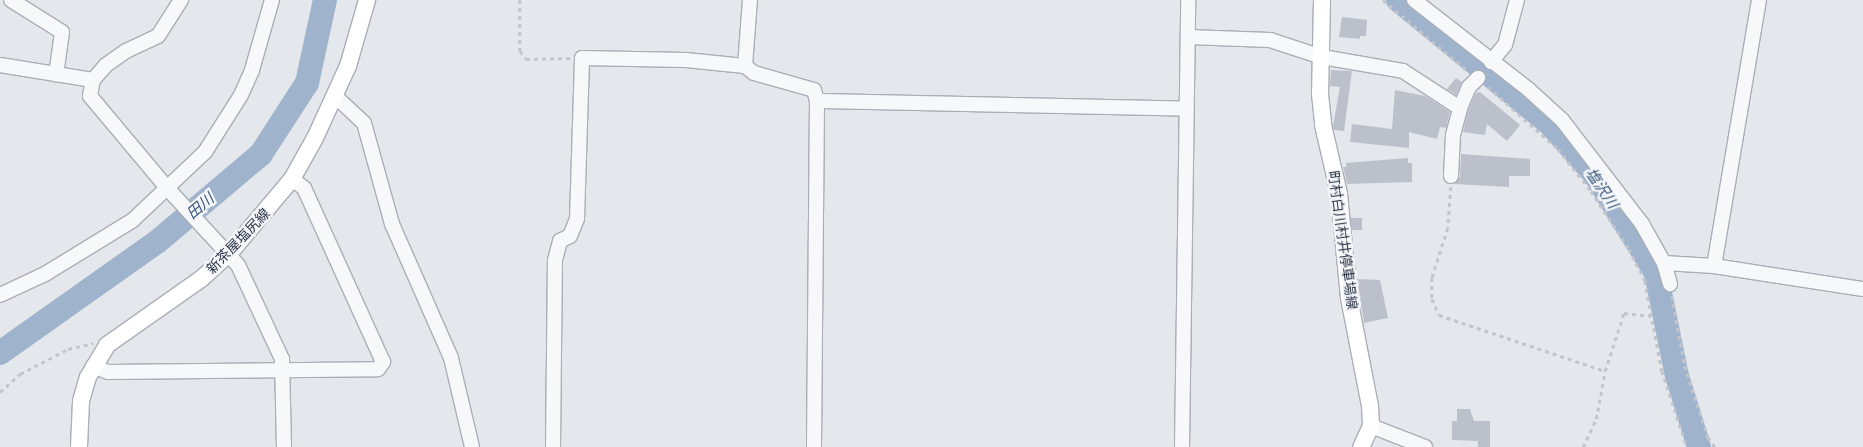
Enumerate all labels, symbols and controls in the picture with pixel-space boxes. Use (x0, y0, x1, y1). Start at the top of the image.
water label: 塩沢川 (1582, 164, 1622, 212)
street label: 町村白川村井停車場線 (1325, 170, 1361, 310)
water label: 田川 (183, 189, 217, 223)
street label: 新茶屋塩尻線 (203, 205, 273, 277)

